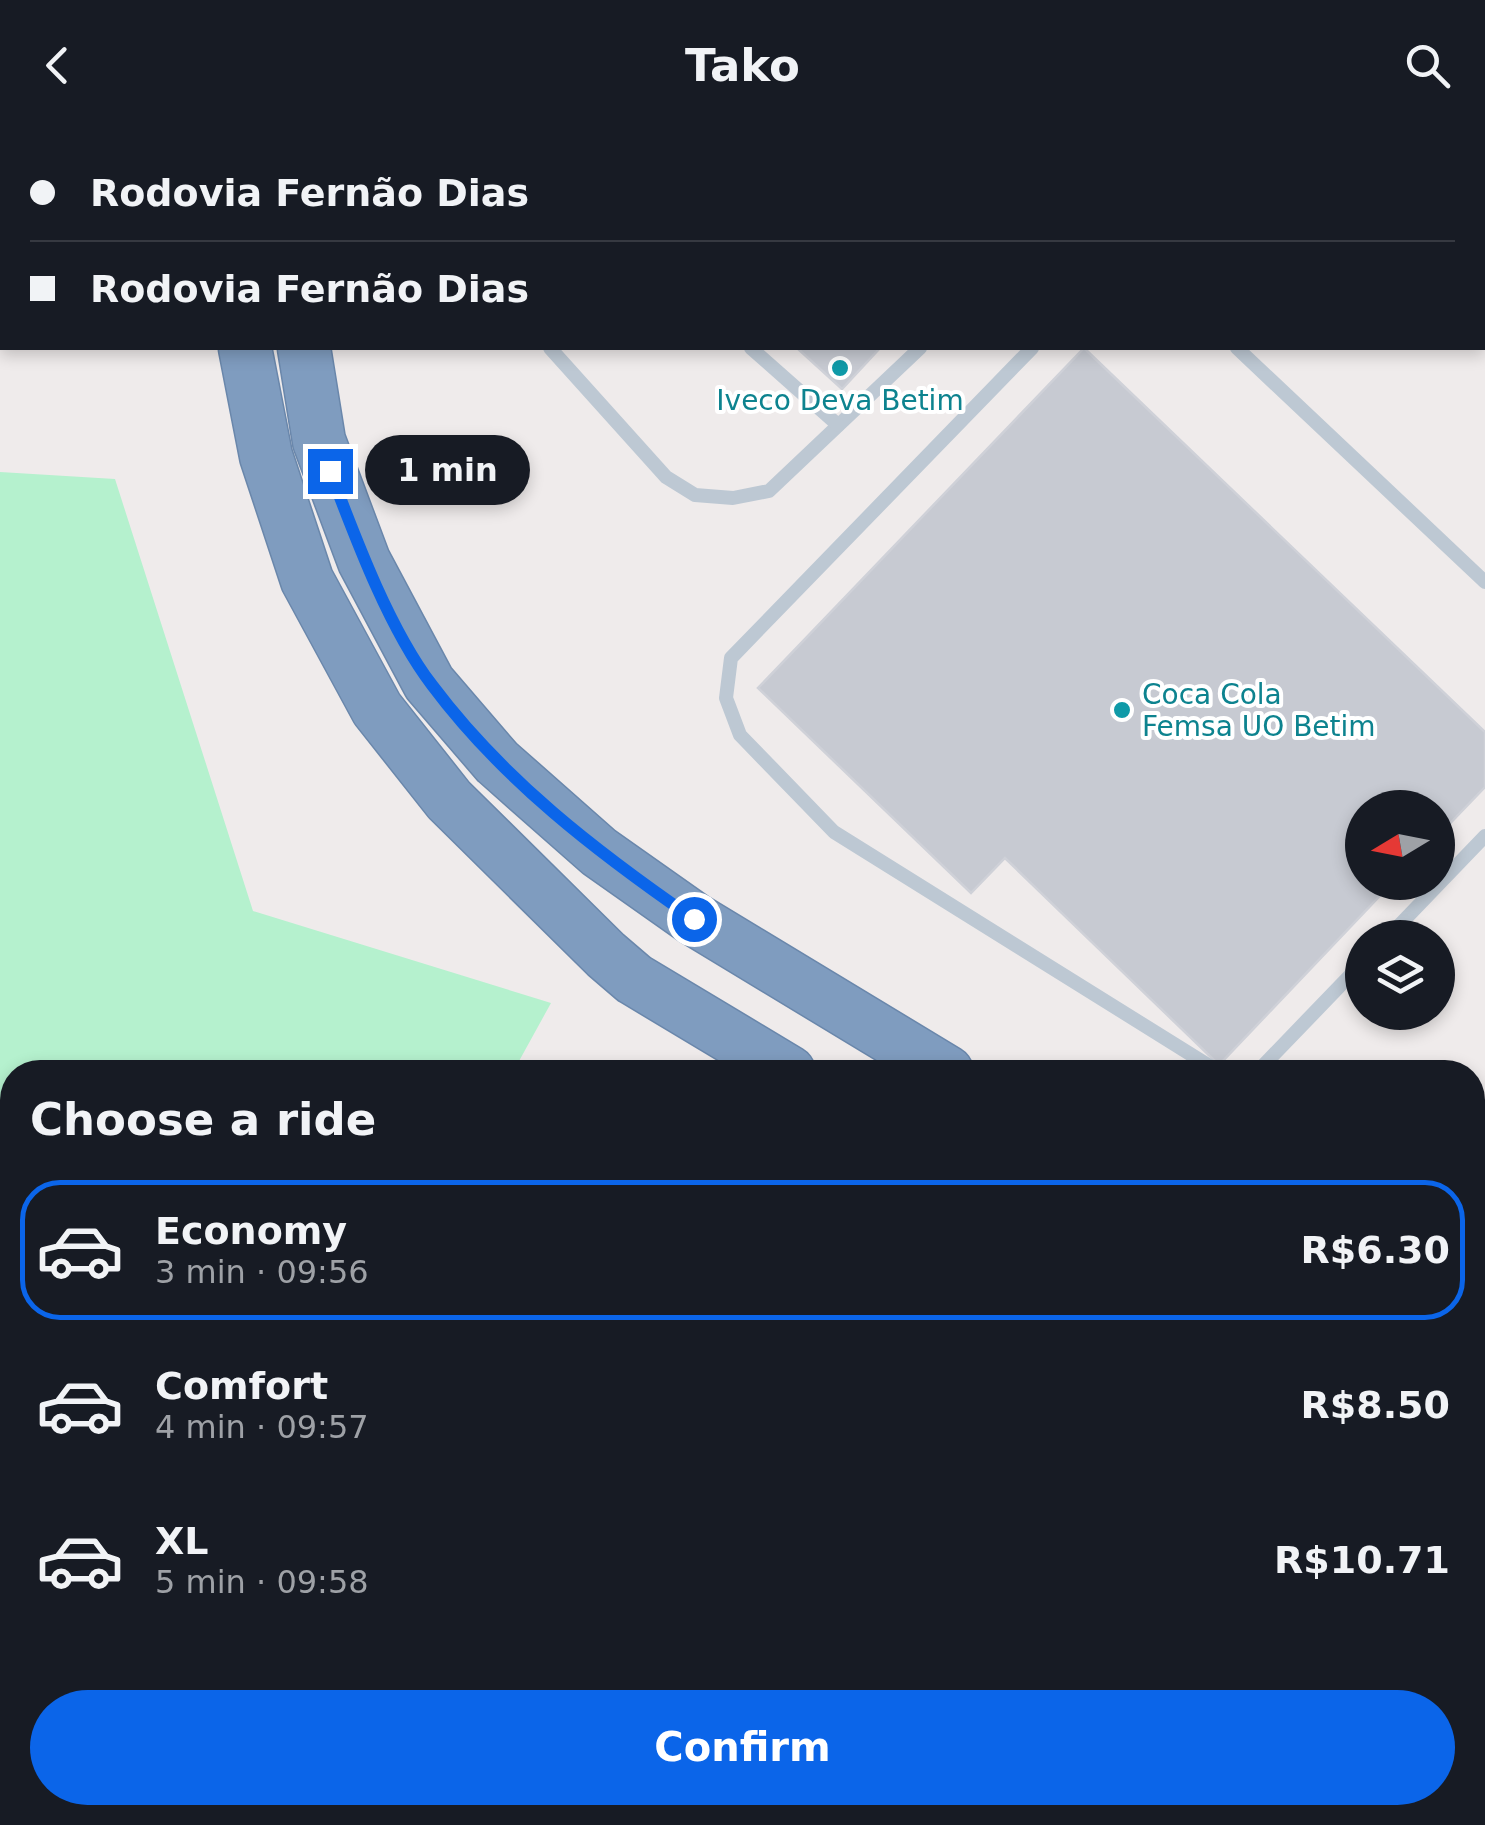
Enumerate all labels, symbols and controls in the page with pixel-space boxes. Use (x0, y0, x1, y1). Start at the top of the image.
icon: back (30, 38, 85, 93)
icon: search (1400, 38, 1455, 93)
text: Tako (685, 39, 800, 92)
text: Rodovia Fernão Dias (90, 171, 529, 215)
text: Rodovia Fernão Dias (90, 267, 529, 311)
marker: Iveco Deva Betim (829, 357, 851, 379)
place label: Iveco Deva Betim (716, 384, 964, 417)
callout: 1 min (365, 436, 530, 506)
route end (308, 449, 353, 494)
text: 1 min (397, 451, 498, 489)
place label: Coca Cola Femsa UO Betim (1142, 678, 1376, 743)
marker: Coca Cola Femsa UO Betim (1111, 699, 1133, 721)
north arrow (1345, 790, 1455, 900)
map controls (1345, 790, 1455, 1030)
route start (672, 897, 717, 942)
button: layers (1345, 920, 1455, 1030)
text: Choose a ride (30, 1093, 376, 1146)
icon: car (35, 1205, 125, 1295)
text: Economy (155, 1209, 347, 1253)
text: R$6.30 (1301, 1228, 1450, 1272)
text: 3 min · 09:56 (155, 1253, 369, 1291)
icon: car (35, 1360, 125, 1450)
text: Comfort (155, 1364, 328, 1408)
text: R$8.50 (1301, 1383, 1450, 1427)
text: 4 min · 09:57 (155, 1408, 369, 1446)
icon: car (35, 1515, 125, 1605)
text: XL (155, 1519, 209, 1563)
text: R$10.71 (1274, 1538, 1450, 1582)
text: 5 min · 09:58 (155, 1563, 369, 1601)
button: Confirm (30, 1690, 1455, 1805)

